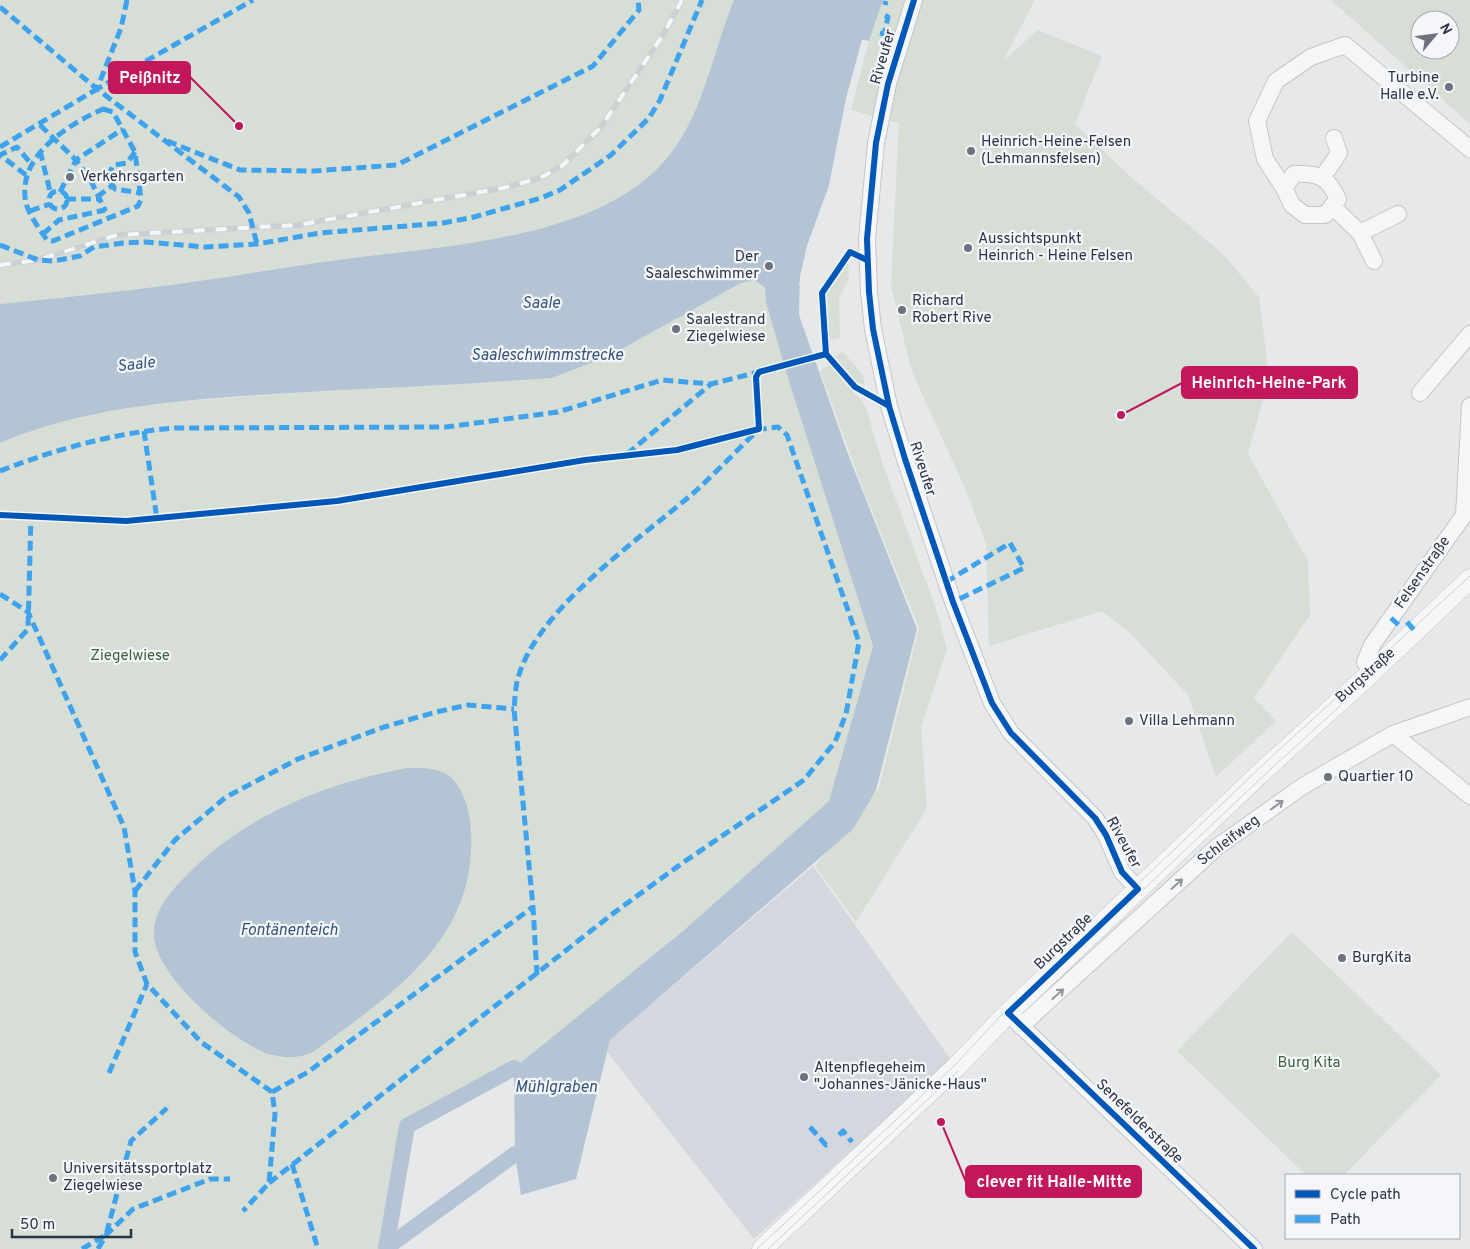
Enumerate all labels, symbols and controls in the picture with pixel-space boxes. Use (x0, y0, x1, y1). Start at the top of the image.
north arrow (1410, 10, 1460, 60)
text: N (1435, 21, 1455, 38)
street label: Riveufer (867, 27, 901, 87)
callout: Peißnitz (109, 62, 190, 93)
text: Peißnitz (119, 69, 181, 89)
place label: Turbine Halle e.V. (1380, 69, 1439, 105)
marker: Turbine Halle e.V. (1443, 81, 1455, 93)
place label: Heinrich-Heine-Felsen (Lehmannsfelsen) (981, 133, 1131, 169)
marker: Heinrich-Heine-Felsen (Lehmannsfelsen) (965, 145, 977, 157)
place label: Verkehrsgarten (80, 168, 184, 187)
marker: Verkehrsgarten (64, 171, 76, 183)
place label: Aussichtspunkt Heinrich - Heine Felsen (978, 230, 1133, 266)
marker: Aussichtspunkt Heinrich - Heine Felsen (962, 242, 974, 254)
place label: Der Saaleschwimmer (645, 248, 759, 284)
marker: Der Saaleschwimmer (763, 260, 775, 272)
place label: Richard Robert Rive (912, 292, 992, 328)
water label: Saale (522, 294, 561, 314)
marker: Richard Robert Rive (896, 304, 908, 316)
place label: Saalestrand Ziegelwiese (686, 311, 766, 347)
marker: Saalestrand Ziegelwiese (670, 323, 682, 335)
water label: Saaleschwimmstrecke (471, 346, 624, 366)
water label: Saale (116, 353, 157, 377)
callout: Heinrich-Heine-Park (1182, 367, 1357, 398)
text: Heinrich-Heine-Park (1192, 374, 1346, 394)
street label: Riveufer (904, 439, 940, 499)
street label: Felsenstraße (1391, 533, 1455, 613)
street label: Burgstraße (1332, 644, 1400, 708)
park label: Ziegelwiese (90, 647, 170, 666)
place label: Villa Lehmann (1139, 712, 1235, 731)
marker: Villa Lehmann (1123, 715, 1135, 727)
place label: Quartier 10 (1338, 768, 1414, 787)
marker: Quartier 10 (1322, 771, 1334, 783)
one-way arrow (1270, 800, 1284, 810)
street label: Schleifweg (1194, 811, 1264, 871)
street label: Riveufer (1101, 814, 1145, 872)
one-way arrow (1170, 878, 1183, 889)
street label: Burgstraße (1031, 909, 1097, 975)
water label: Fontänenteich (240, 921, 338, 941)
place label: BurgKita (1352, 949, 1411, 968)
marker: BurgKita (1336, 952, 1348, 964)
one-way arrow (1051, 989, 1064, 1000)
park label: Burg Kita (1278, 1054, 1340, 1073)
place label: Altenpflegeheim "Johannes-Jänicke-Haus" (814, 1059, 987, 1095)
marker: Altenpflegeheim "Johannes-Jänicke-Haus" (798, 1071, 810, 1083)
street label: Senefelderstraße (1091, 1076, 1187, 1168)
water label: Mühlgraben (515, 1078, 597, 1098)
place label: Universitätssportplatz Ziegelwiese (63, 1160, 212, 1196)
callout: clever fit Halle-Mitte (966, 1166, 1141, 1197)
marker: Universitätssportplatz Ziegelwiese (47, 1172, 59, 1184)
text: clever fit Halle-Mitte (976, 1173, 1132, 1193)
legend (1285, 1174, 1460, 1239)
text: Cycle path (1330, 1186, 1401, 1205)
scale bar (12, 1206, 131, 1238)
text: Path (1330, 1211, 1361, 1230)
text: 50 m (20, 1216, 55, 1235)

